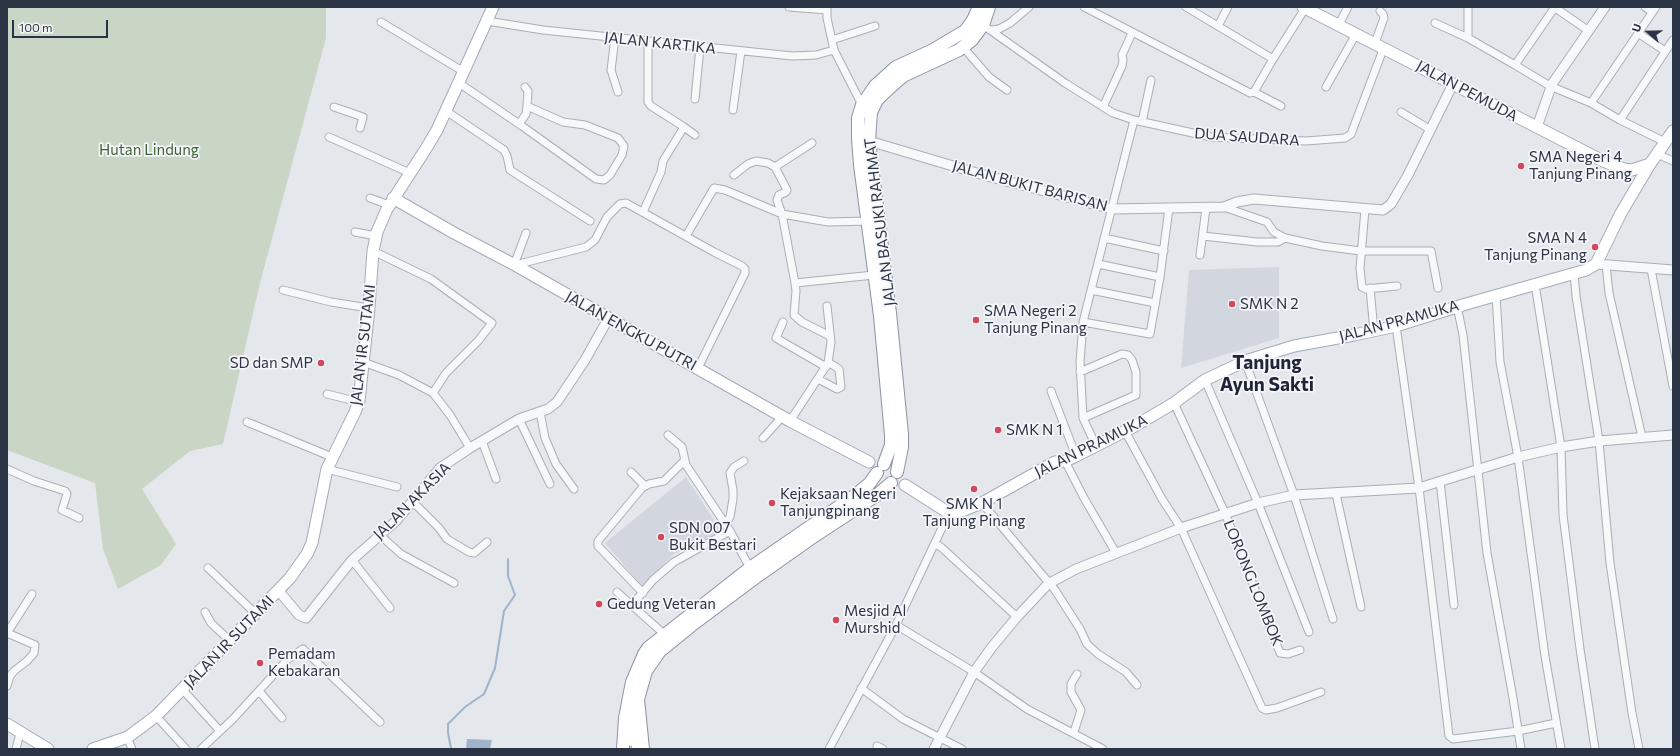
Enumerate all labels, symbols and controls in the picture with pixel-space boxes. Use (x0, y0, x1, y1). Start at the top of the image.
scale bar (14, 12, 110, 38)
north arrow (1628, 12, 1668, 52)
text: 100 m (19, 20, 53, 34)
text: U (1629, 22, 1644, 34)
street label: JALAN KARTIKA (603, 28, 717, 58)
street label: JALAN PEMUDA (1413, 57, 1521, 125)
street label: DUA SAUDARA (1194, 124, 1300, 150)
street label: JALAN BASUKI RAHMAT (861, 137, 899, 307)
park label: Hutan Lindung (99, 141, 199, 159)
place label: SMA Negeri 4 Tanjung Pinang (1529, 148, 1632, 183)
street label: JALAN BUKIT BARISAN (950, 157, 1110, 215)
marker: SMA Negeri 4 Tanjung Pinang (1516, 161, 1526, 171)
place label: SMA N 4 Tanjung Pinang (1484, 229, 1587, 264)
marker: SMA N 4 Tanjung Pinang (1590, 242, 1600, 252)
street label: JALAN IR SUTAMI (347, 283, 379, 407)
street label: JALAN ENGKU PUTRI (562, 287, 700, 375)
place label: SMK N 2 (1240, 295, 1299, 313)
street label: JALAN PRAMUKA (1337, 296, 1461, 346)
marker: SMK N 2 (1227, 299, 1237, 309)
place label: SMA Negeri 2 Tanjung Pinang (984, 302, 1087, 337)
marker: SMA Negeri 2 Tanjung Pinang (971, 315, 981, 325)
district label: Tanjung Ayun Sakti (1220, 352, 1314, 396)
place label: SD dan SMP (230, 354, 313, 372)
marker: SD dan SMP (316, 358, 326, 368)
street label: JALAN PRAMUKA (1032, 411, 1150, 481)
place label: SMK N 1 (1006, 421, 1063, 439)
marker: SMK N 1 (993, 425, 1003, 435)
street label: JALAN AKASIA (370, 459, 454, 543)
marker: SMK N 1 Tanjung Pinang (969, 484, 979, 494)
place label: Kejaksaan Negeri Tanjungpinang (780, 485, 896, 520)
place label: SMK N 1 Tanjung Pinang (923, 495, 1025, 530)
marker: Kejaksaan Negeri Tanjungpinang (767, 498, 777, 508)
street label: LORONG LOMBOK (1219, 517, 1287, 649)
place label: SDN 007 Bukit Bestari (669, 519, 756, 554)
marker: SDN 007 Bukit Bestari (656, 532, 666, 542)
street label: JALAN IR SUTAMI (180, 592, 278, 692)
place label: Gedung Veteran (607, 595, 716, 613)
marker: Gedung Veteran (594, 599, 604, 609)
place label: Mesjid Al Murshid (844, 602, 906, 637)
marker: Mesjid Al Murshid (831, 615, 841, 625)
place label: Pemadam Kebakaran (268, 645, 340, 680)
marker: Pemadam Kebakaran (255, 658, 265, 668)

